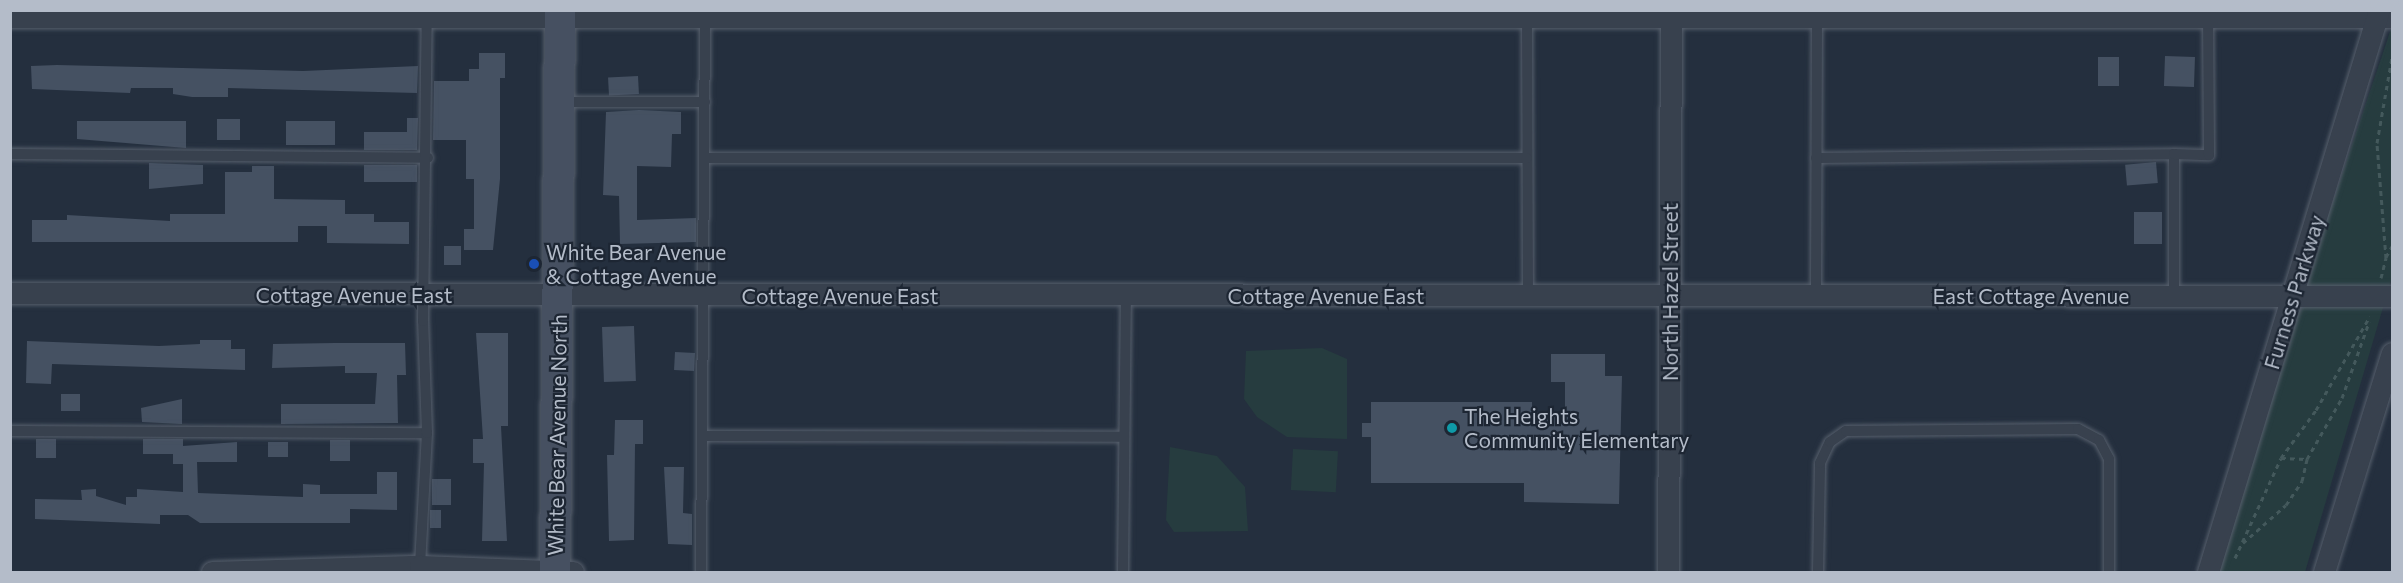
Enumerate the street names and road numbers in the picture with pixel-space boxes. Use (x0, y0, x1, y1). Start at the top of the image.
street label: North Hazel Street (1657, 203, 1683, 381)
street label: Furness Parkway (2259, 212, 2329, 372)
street label: Cottage Avenue East (256, 282, 452, 308)
street label: Cottage Avenue East (742, 283, 938, 309)
street label: Cottage Avenue East (1228, 283, 1424, 309)
street label: East Cottage Avenue (1933, 283, 2129, 309)
street label: White Bear Avenue North (542, 314, 572, 556)

